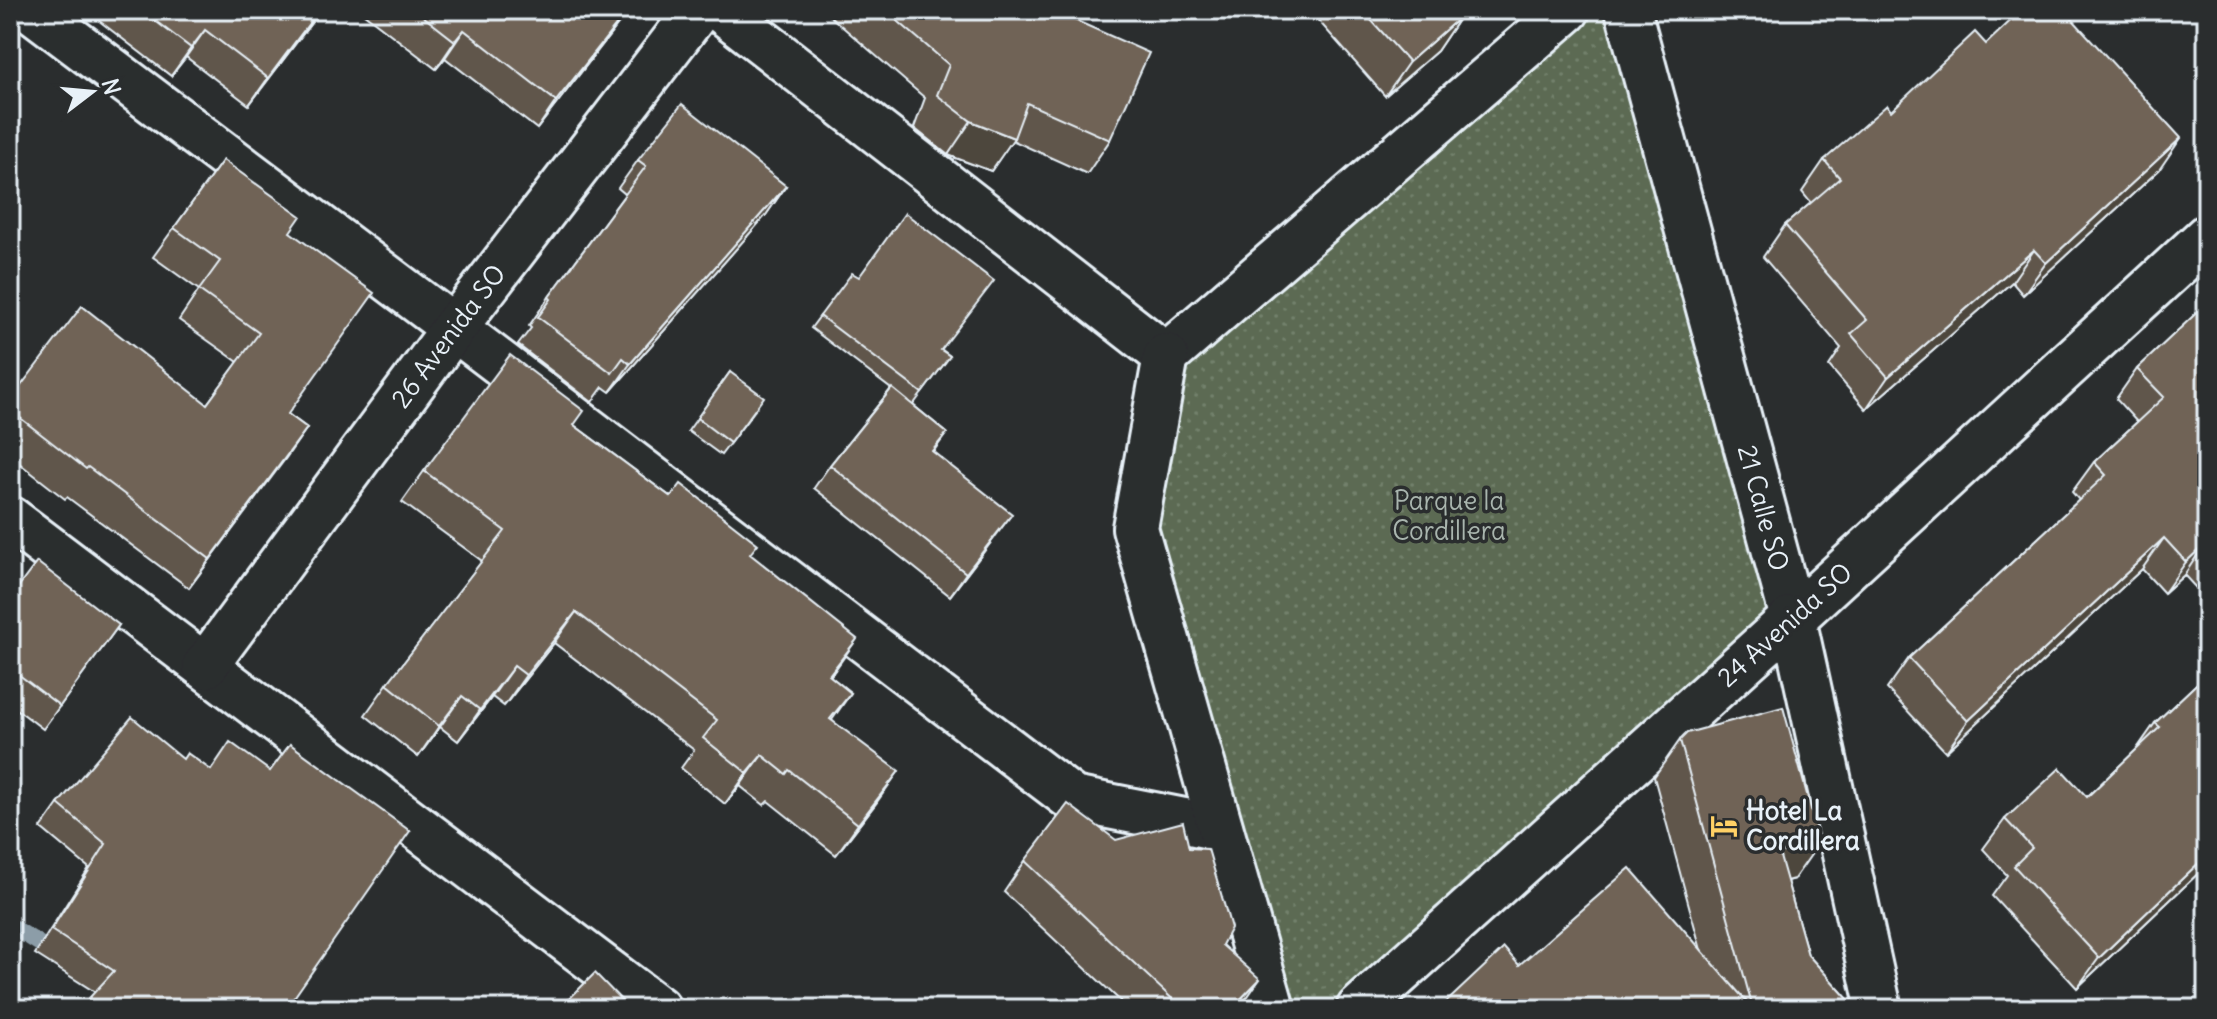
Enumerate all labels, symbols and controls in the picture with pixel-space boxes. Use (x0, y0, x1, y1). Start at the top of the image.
north arrow (52, 52, 132, 132)
text: N (96, 75, 127, 98)
street label: 26 Avenida SO (384, 258, 513, 414)
street label: 21 Calle SO (1731, 441, 1796, 574)
park label: Parque la Cordillera (1392, 484, 1506, 547)
street label: 24 Avenida SO (1710, 555, 1859, 694)
place label: Hotel La Cordillera (1746, 794, 1860, 857)
hotel icon: Hotel La Cordillera (1709, 811, 1739, 841)

